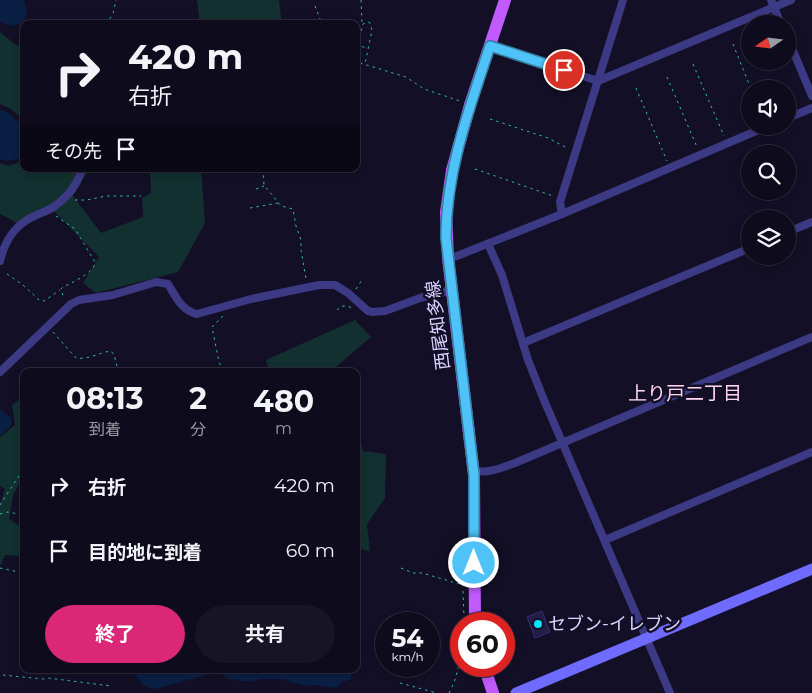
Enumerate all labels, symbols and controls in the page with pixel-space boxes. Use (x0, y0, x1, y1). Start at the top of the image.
north arrow (741, 15, 796, 70)
map controls (741, 15, 796, 265)
text: 420 m (128, 35, 243, 78)
icon: right (45, 40, 110, 105)
pin (543, 49, 585, 91)
icon: arrive (550, 56, 578, 84)
button: sound (741, 80, 796, 135)
text: 右折 (128, 83, 172, 110)
icon: arrive (112, 135, 140, 163)
text: その先 (45, 140, 102, 163)
button: search (741, 145, 796, 200)
button: layers (741, 210, 796, 265)
street label: 西尾知多線 (422, 279, 454, 371)
text: 08:13 (66, 380, 143, 417)
text: 2 (189, 380, 207, 417)
district label: 上り戸二丁目 (628, 382, 742, 405)
text: 480 (253, 383, 314, 420)
text: m (275, 419, 292, 438)
text: 到着 (89, 420, 121, 439)
text: 分 (190, 420, 206, 439)
icon: right (45, 472, 73, 500)
text: 420 m (274, 474, 335, 497)
text: 右折 (88, 476, 126, 499)
position arrow (447, 536, 499, 588)
icon: arrive (45, 537, 73, 565)
text: 60 m (286, 539, 335, 562)
text: 目的地に到着 (88, 541, 202, 564)
button: 終了 (45, 605, 185, 663)
button: 共有 (195, 605, 335, 663)
speed limit sign: 60 (450, 612, 515, 677)
place label: セブン-イレブン (548, 613, 681, 635)
marker: セブン-イレブン (532, 618, 544, 630)
text: 54 (391, 623, 424, 653)
text: km/h (391, 649, 424, 664)

